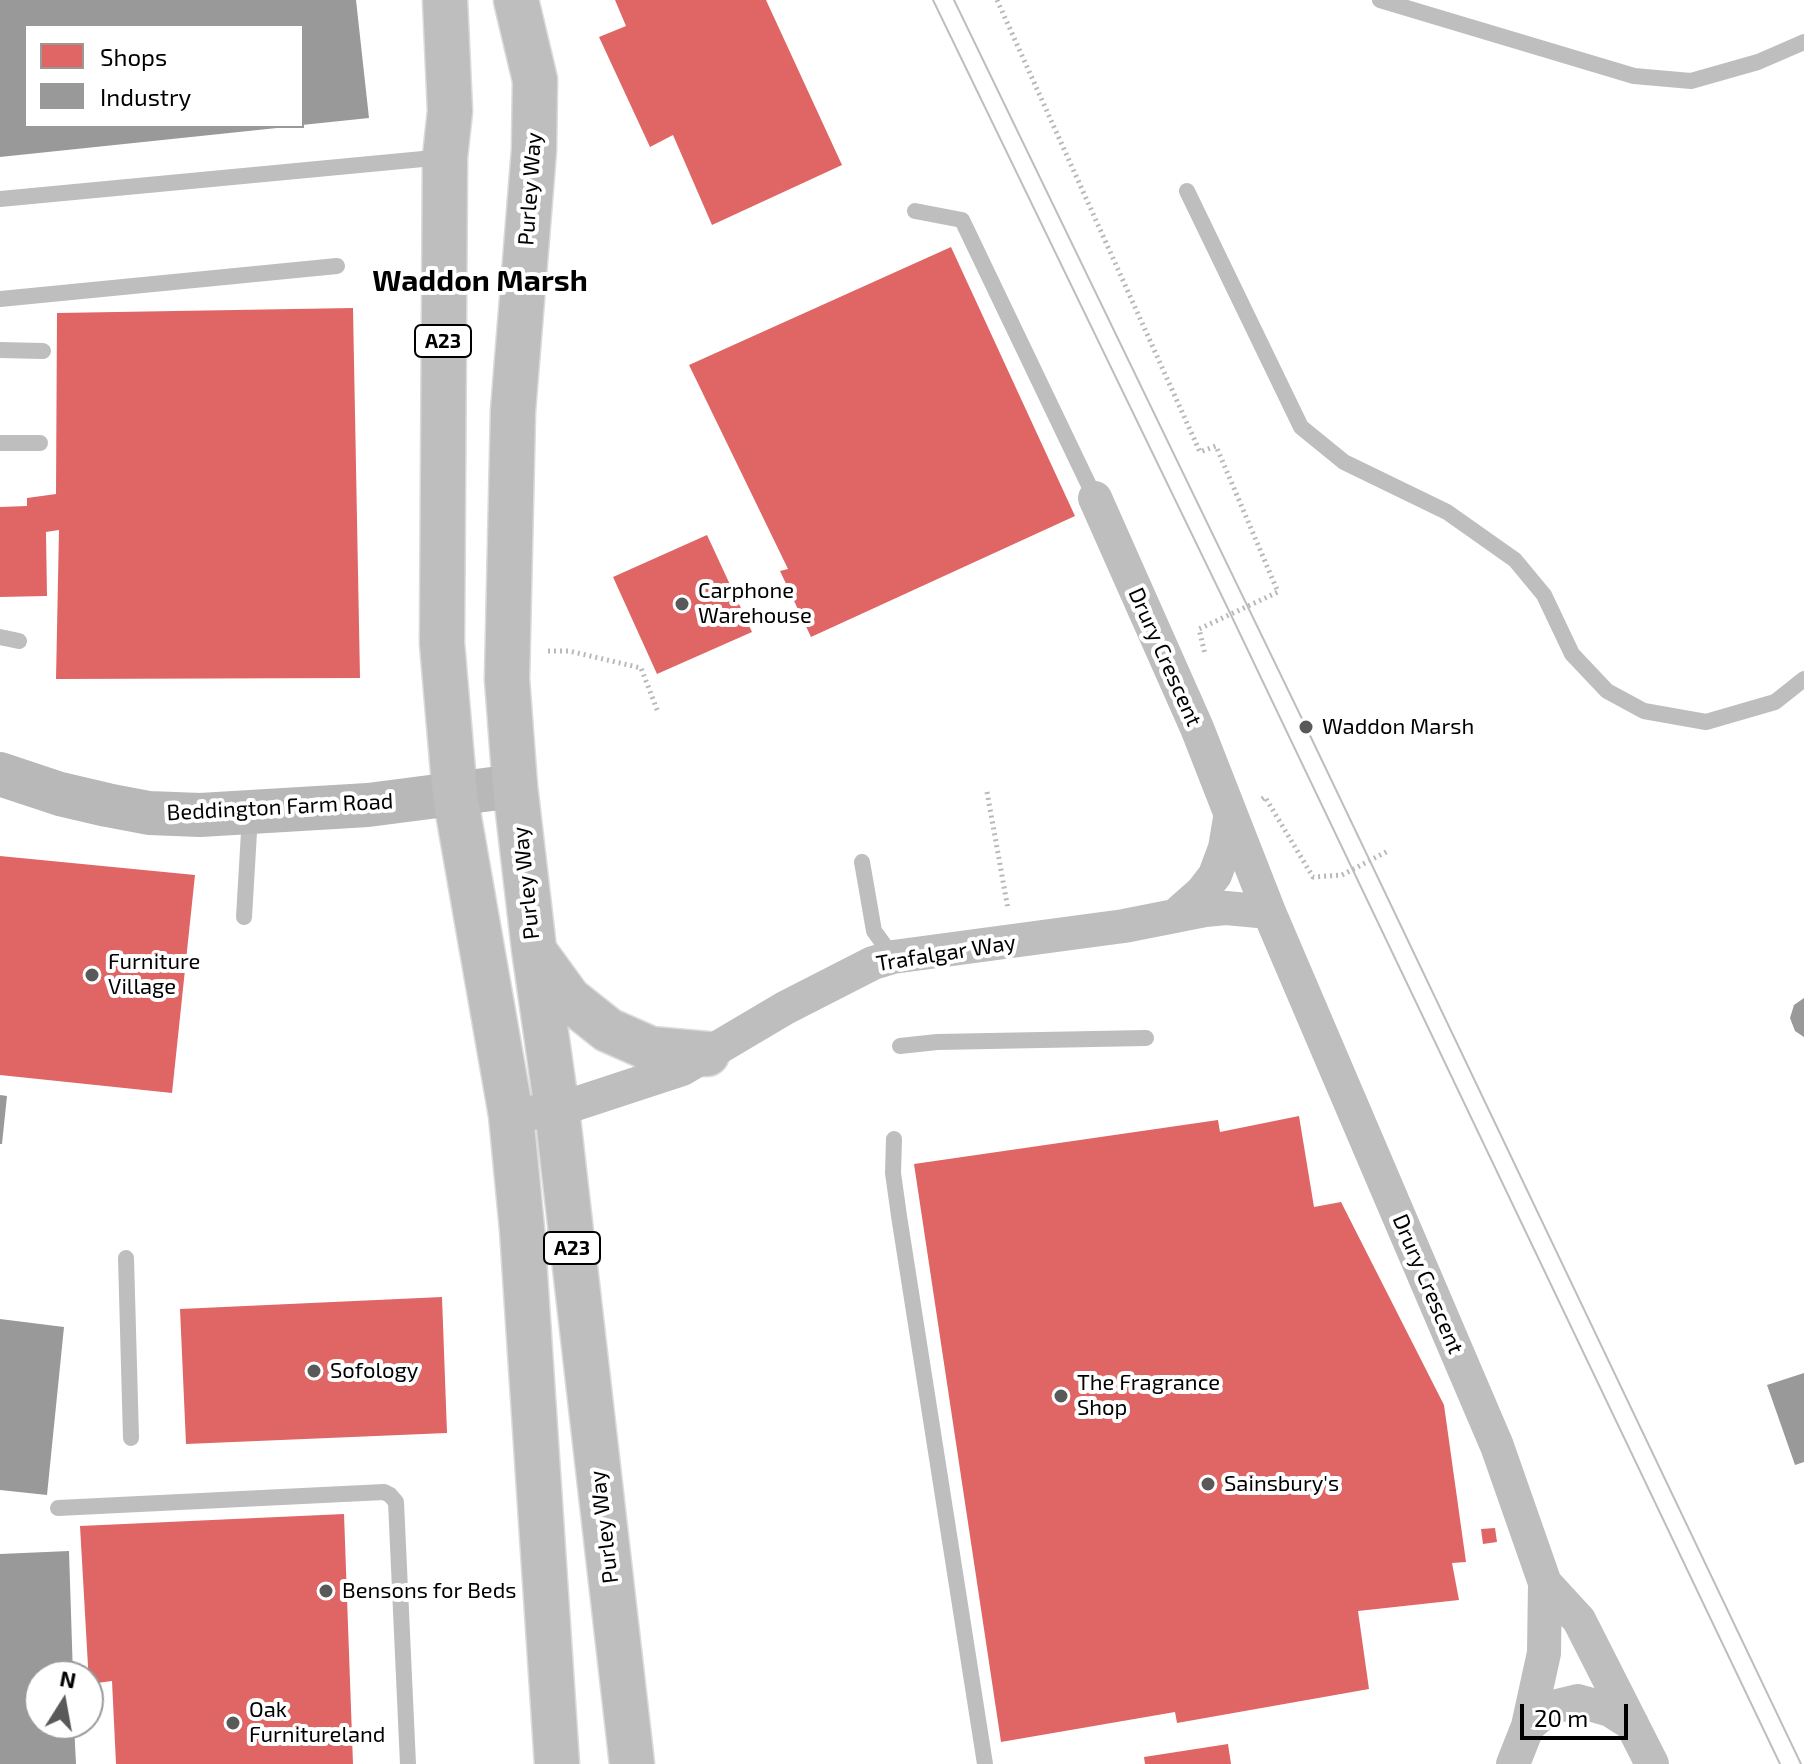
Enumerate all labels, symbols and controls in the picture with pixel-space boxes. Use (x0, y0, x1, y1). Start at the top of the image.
legend (24, 24, 304, 128)
text: Shops (100, 42, 167, 71)
text: Industry (100, 82, 191, 111)
street label: Purley Way (513, 131, 547, 247)
district label: Waddon Marsh (372, 263, 588, 299)
road number: A23 (415, 325, 471, 357)
place label: Carphone Warehouse (698, 578, 812, 630)
street label: Drury Crescent (1123, 584, 1207, 730)
marker: Carphone Warehouse (673, 595, 691, 613)
place label: Waddon Marsh (1322, 714, 1474, 740)
marker: Waddon Marsh (1297, 718, 1315, 736)
street label: Beddington Farm Road (166, 788, 394, 826)
street label: Purley Way (507, 825, 545, 941)
street label: Trafalgar Way (874, 929, 1018, 977)
place label: Furniture Village (108, 949, 200, 1000)
marker: Furniture Village (83, 966, 101, 984)
street label: Drury Crescent (1387, 1210, 1469, 1358)
road number: A23 (544, 1232, 600, 1264)
place label: Sofology (330, 1358, 418, 1384)
marker: Sofology (305, 1362, 323, 1380)
place label: The Fragrance Shop (1077, 1370, 1220, 1422)
marker: The Fragrance Shop (1052, 1387, 1070, 1405)
street label: Purley Way (584, 1469, 624, 1585)
place label: Sainsbury's (1224, 1471, 1339, 1497)
marker: Sainsbury's (1199, 1475, 1217, 1493)
place label: Bensons for Beds (342, 1578, 516, 1604)
marker: Bensons for Beds (317, 1582, 335, 1600)
north arrow (24, 1660, 104, 1740)
text: N (58, 1664, 78, 1693)
scale bar (1524, 1688, 1632, 1738)
place label: Oak Furnitureland (249, 1697, 385, 1748)
text: 20 m (1534, 1703, 1588, 1732)
marker: Oak Furnitureland (224, 1714, 242, 1732)

